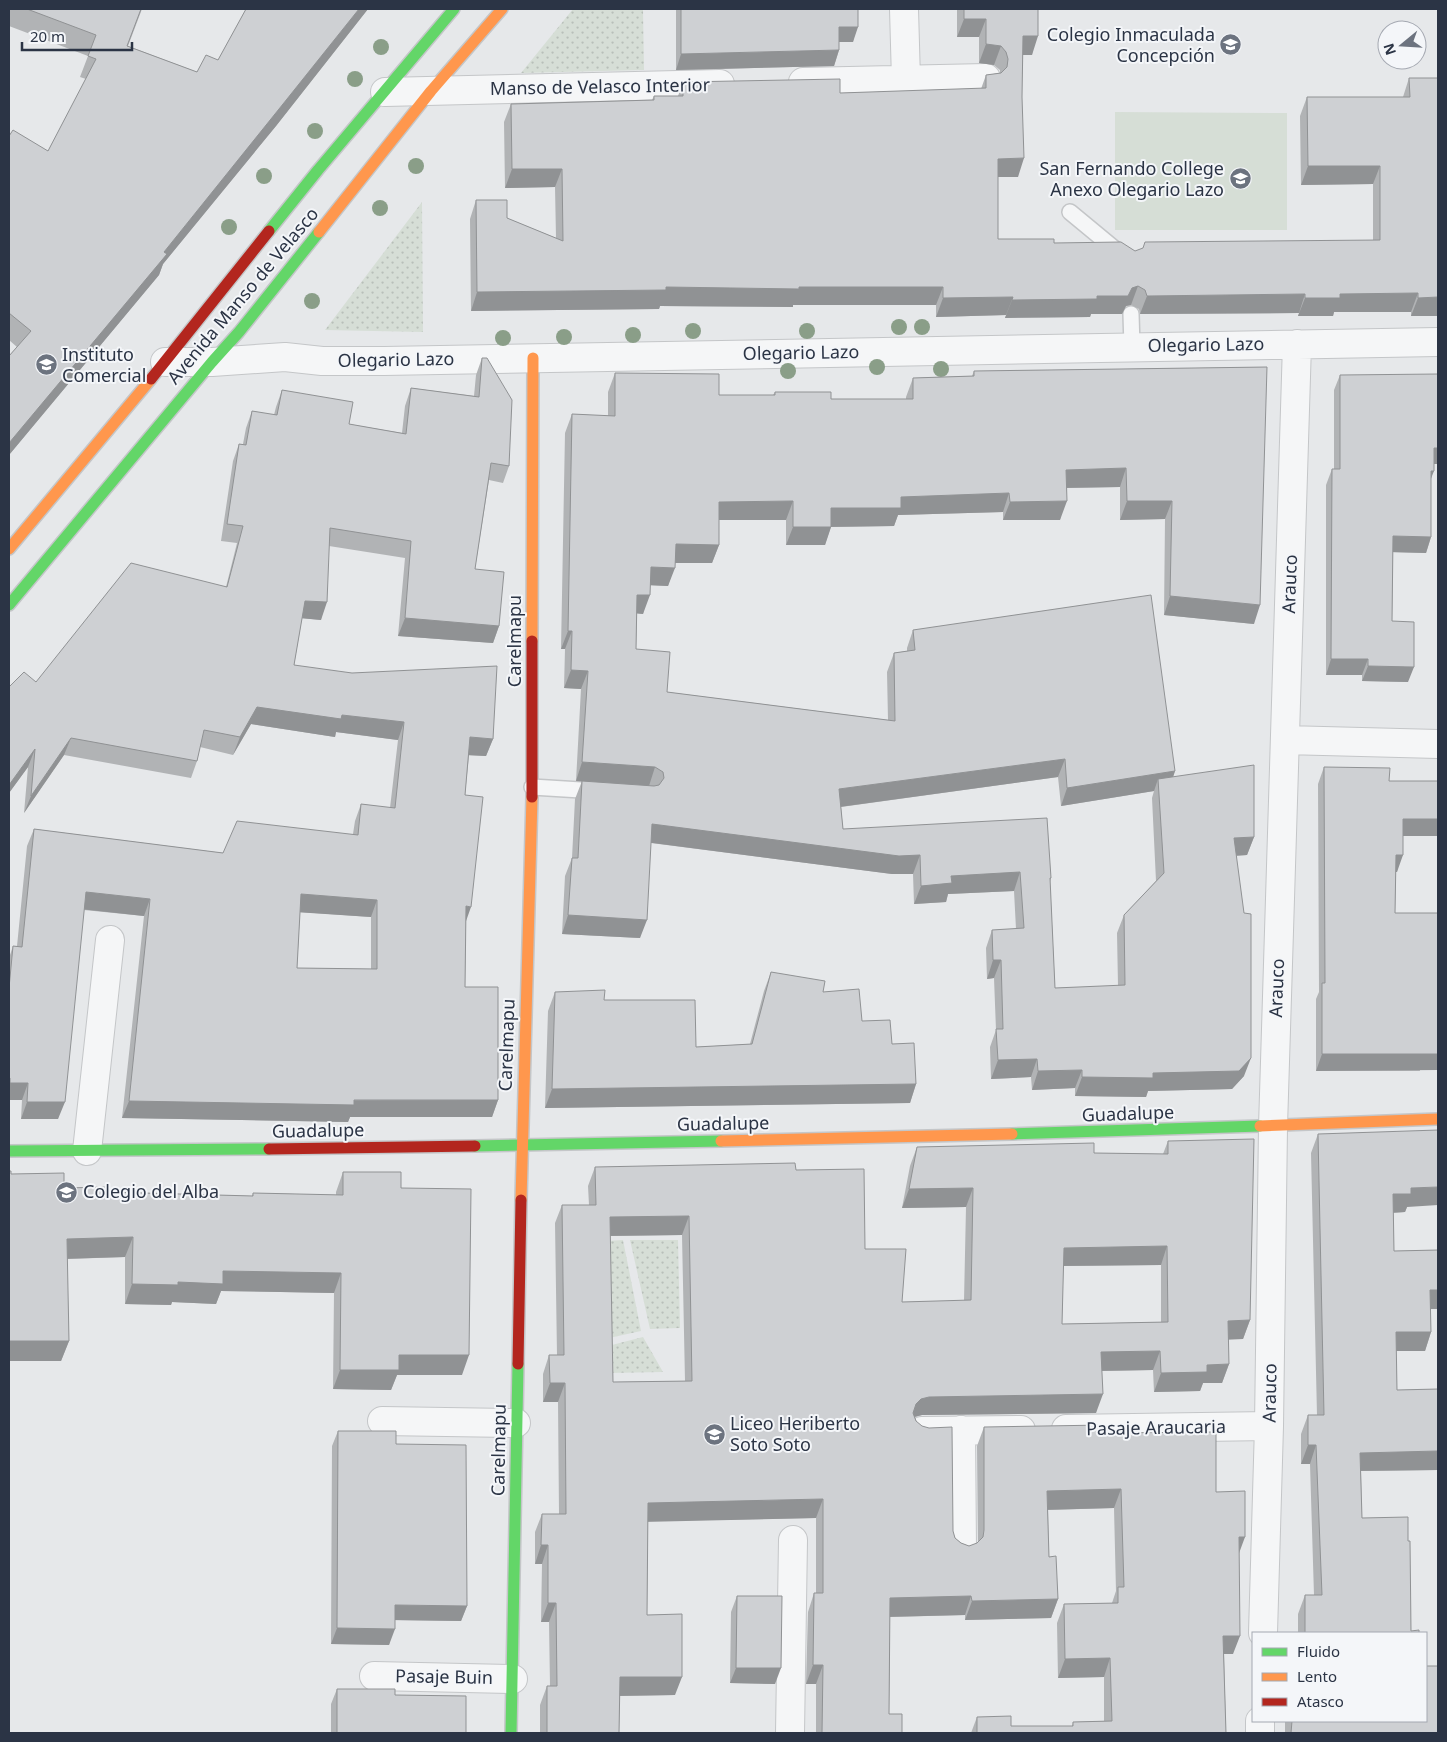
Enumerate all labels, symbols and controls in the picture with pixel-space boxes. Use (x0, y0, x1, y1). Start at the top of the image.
scale bar (22, 20, 132, 52)
north arrow (1377, 20, 1427, 70)
place label: Colegio Inmaculada Concepción (1047, 22, 1215, 67)
text: 20 m (30, 26, 65, 46)
school or university icon: Colegio Inmaculada Concepción (1219, 33, 1243, 57)
text: N (1378, 41, 1400, 58)
street label: Manso de Velasco Interior (490, 72, 711, 100)
place label: San Fernando College Anexo Olegario Lazo (1039, 156, 1224, 201)
school or university icon: San Fernando College Anexo Olegario Lazo (1228, 167, 1252, 191)
street label: Avenida Manso de Velasco (161, 202, 323, 389)
street label: Olegario Lazo (1148, 331, 1264, 357)
street label: Olegario Lazo (743, 339, 859, 365)
place label: Instituto Comercial (62, 342, 146, 387)
street label: Olegario Lazo (338, 346, 454, 372)
school or university icon: Instituto Comercial (34, 353, 58, 377)
street label: Arauco (1276, 554, 1302, 614)
street label: Carelmapu (502, 595, 526, 687)
street label: Arauco (1263, 958, 1289, 1018)
street label: Carelmapu (492, 998, 520, 1092)
street label: Guadalupe (1081, 1099, 1175, 1127)
street label: Guadalupe (677, 1110, 769, 1136)
street label: Guadalupe (272, 1117, 364, 1143)
place label: Colegio del Alba (83, 1179, 219, 1203)
school or university icon: Colegio del Alba (55, 1180, 79, 1204)
street label: Arauco (1256, 1363, 1282, 1423)
street label: Carelmapu (485, 1404, 511, 1496)
place label: Liceo Heriberto Soto Soto (730, 1411, 860, 1456)
street label: Pasaje Araucaria (1086, 1414, 1226, 1440)
school or university icon: Liceo Heriberto Soto Soto (702, 1422, 726, 1446)
legend (1252, 1632, 1427, 1722)
text: Fluido (1297, 1641, 1340, 1661)
street label: Pasaje Buin (395, 1663, 493, 1689)
text: Lento (1297, 1666, 1337, 1686)
text: Atasco (1297, 1691, 1344, 1711)

